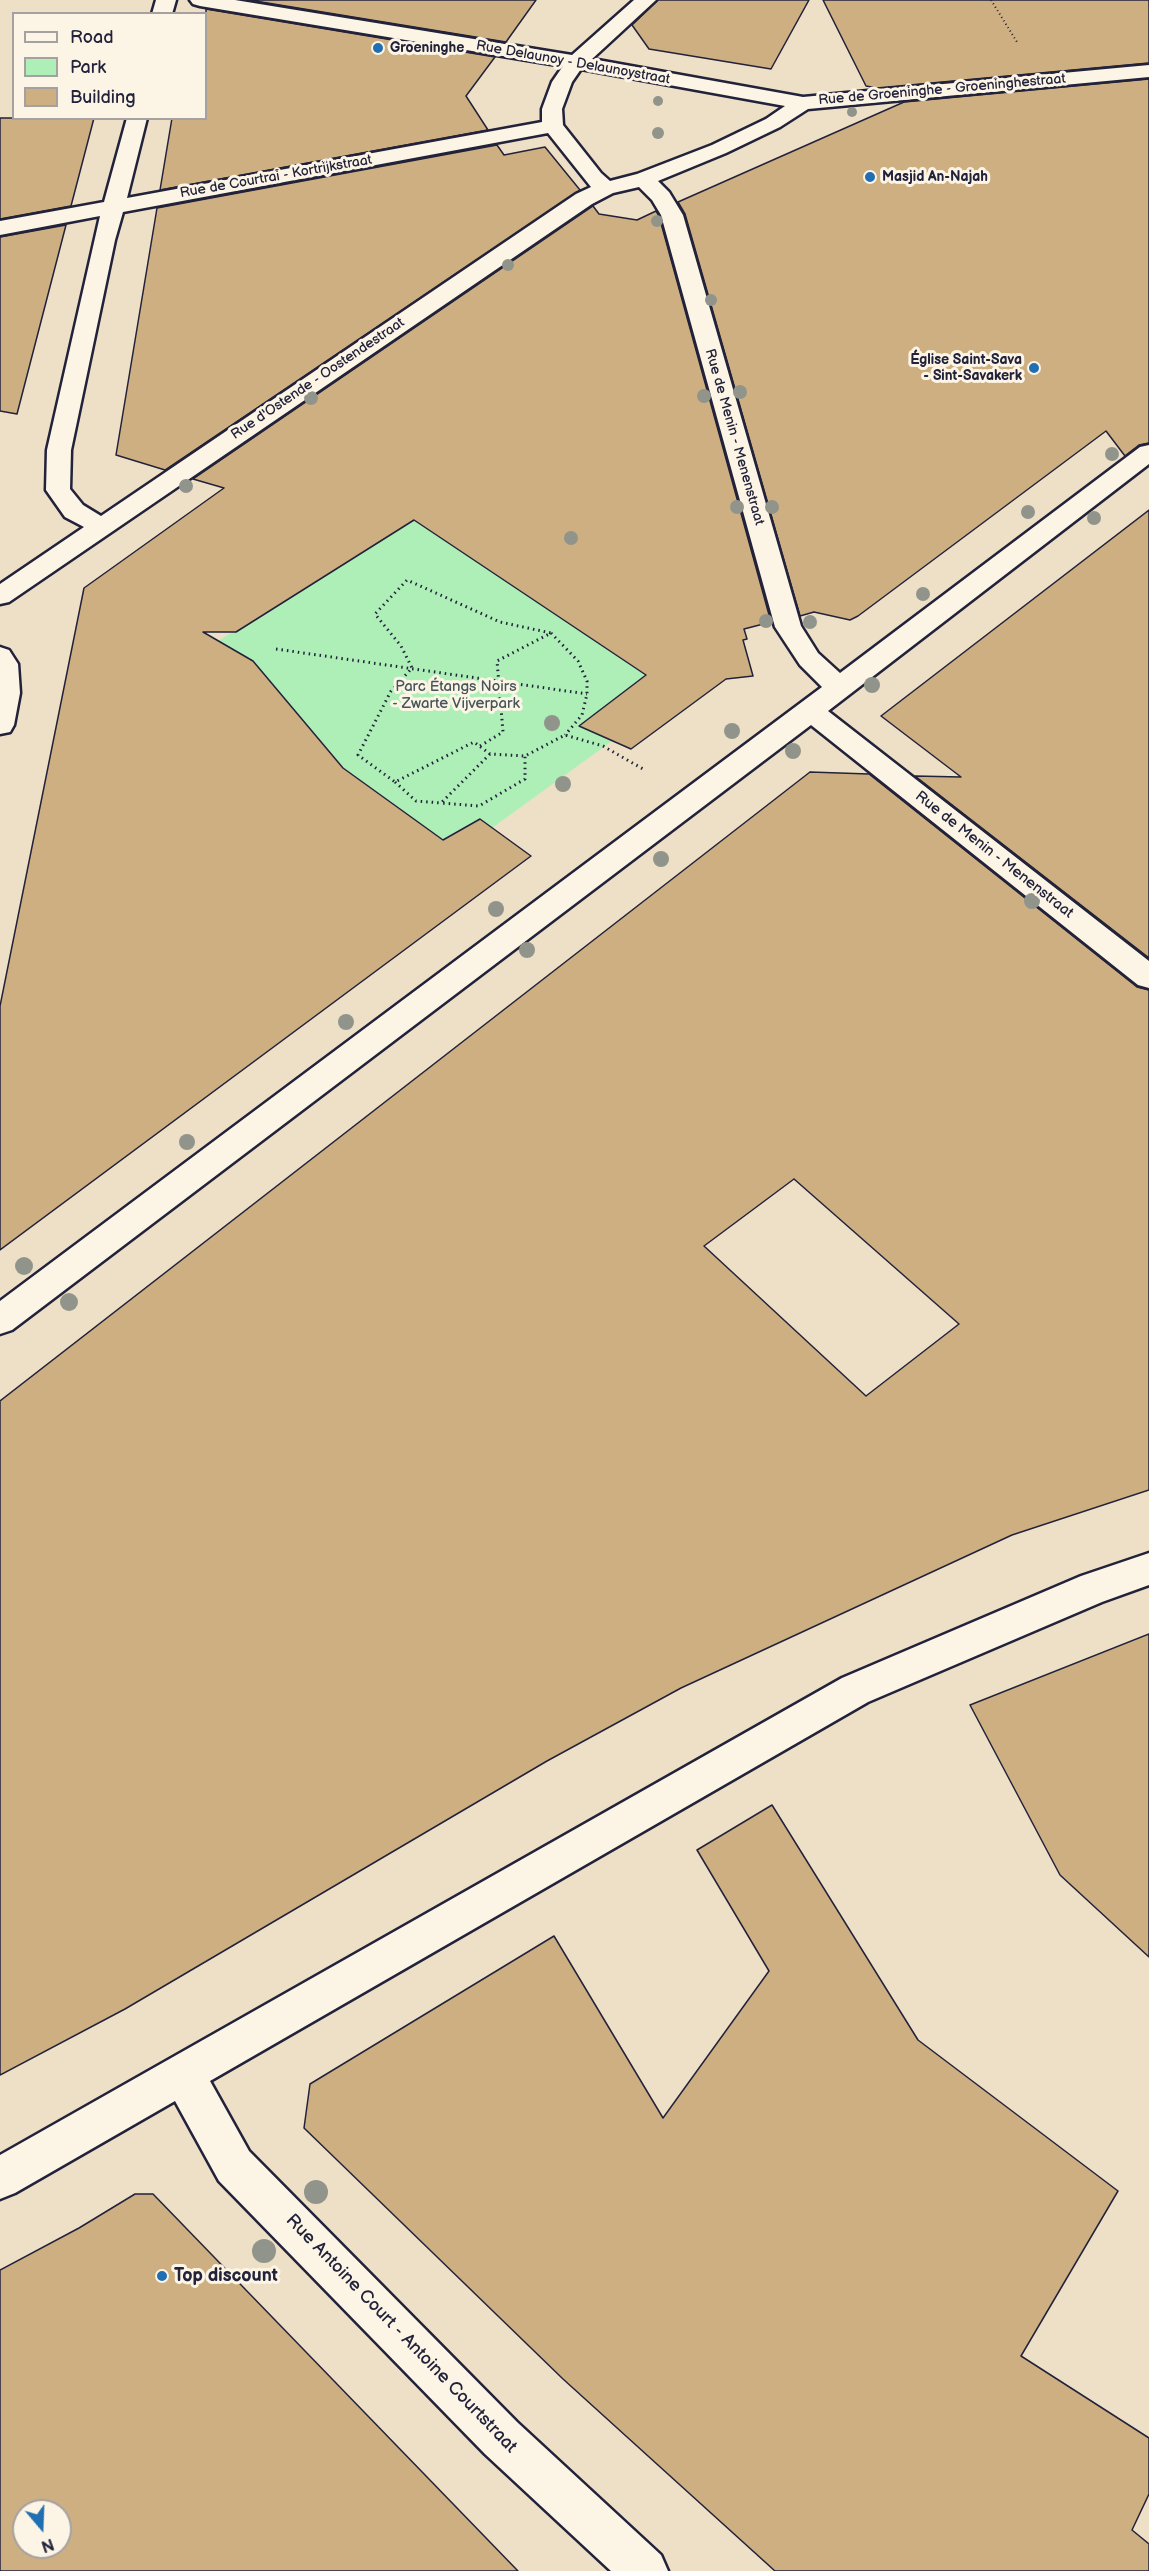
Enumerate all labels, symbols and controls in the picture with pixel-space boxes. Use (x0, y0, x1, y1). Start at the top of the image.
legend (12, 12, 207, 120)
text: Road (70, 27, 114, 48)
street label: Rue Delaunoy - Delaunoystraat (475, 38, 671, 88)
place label: Groeninghe (390, 40, 464, 56)
marker: Groeninghe (371, 41, 385, 55)
text: Park (70, 57, 106, 78)
street label: Rue de Groeninghe - Groeninghestraat (818, 71, 1066, 109)
text: Building (70, 87, 136, 108)
street label: Rue de Courtrai - Kortrijkstraat (179, 152, 373, 202)
place label: Masjid An-Najah (882, 169, 988, 185)
marker: Masjid An-Najah (863, 170, 877, 184)
street label: Rue d'Ostende - Oostendestraat (228, 315, 408, 443)
street label: Rue de Menin - Menenstraat (701, 347, 767, 527)
place label: Église Saint-Sava - Sint-Savakerk (910, 352, 1022, 384)
marker: Église Saint-Sava - Sint-Savakerk (1027, 361, 1041, 375)
park label: Parc Étangs Noirs - Zwarte Vijverpark (392, 678, 520, 713)
street label: Rue de Menin - Menenstraat (911, 788, 1077, 922)
street label: Rue Antoine Court - Antoine Courtstraat (281, 2210, 521, 2458)
place label: Top discount (174, 2265, 278, 2287)
marker: Top discount (155, 2269, 169, 2283)
north arrow (12, 2499, 72, 2559)
text: N (39, 2534, 56, 2556)

